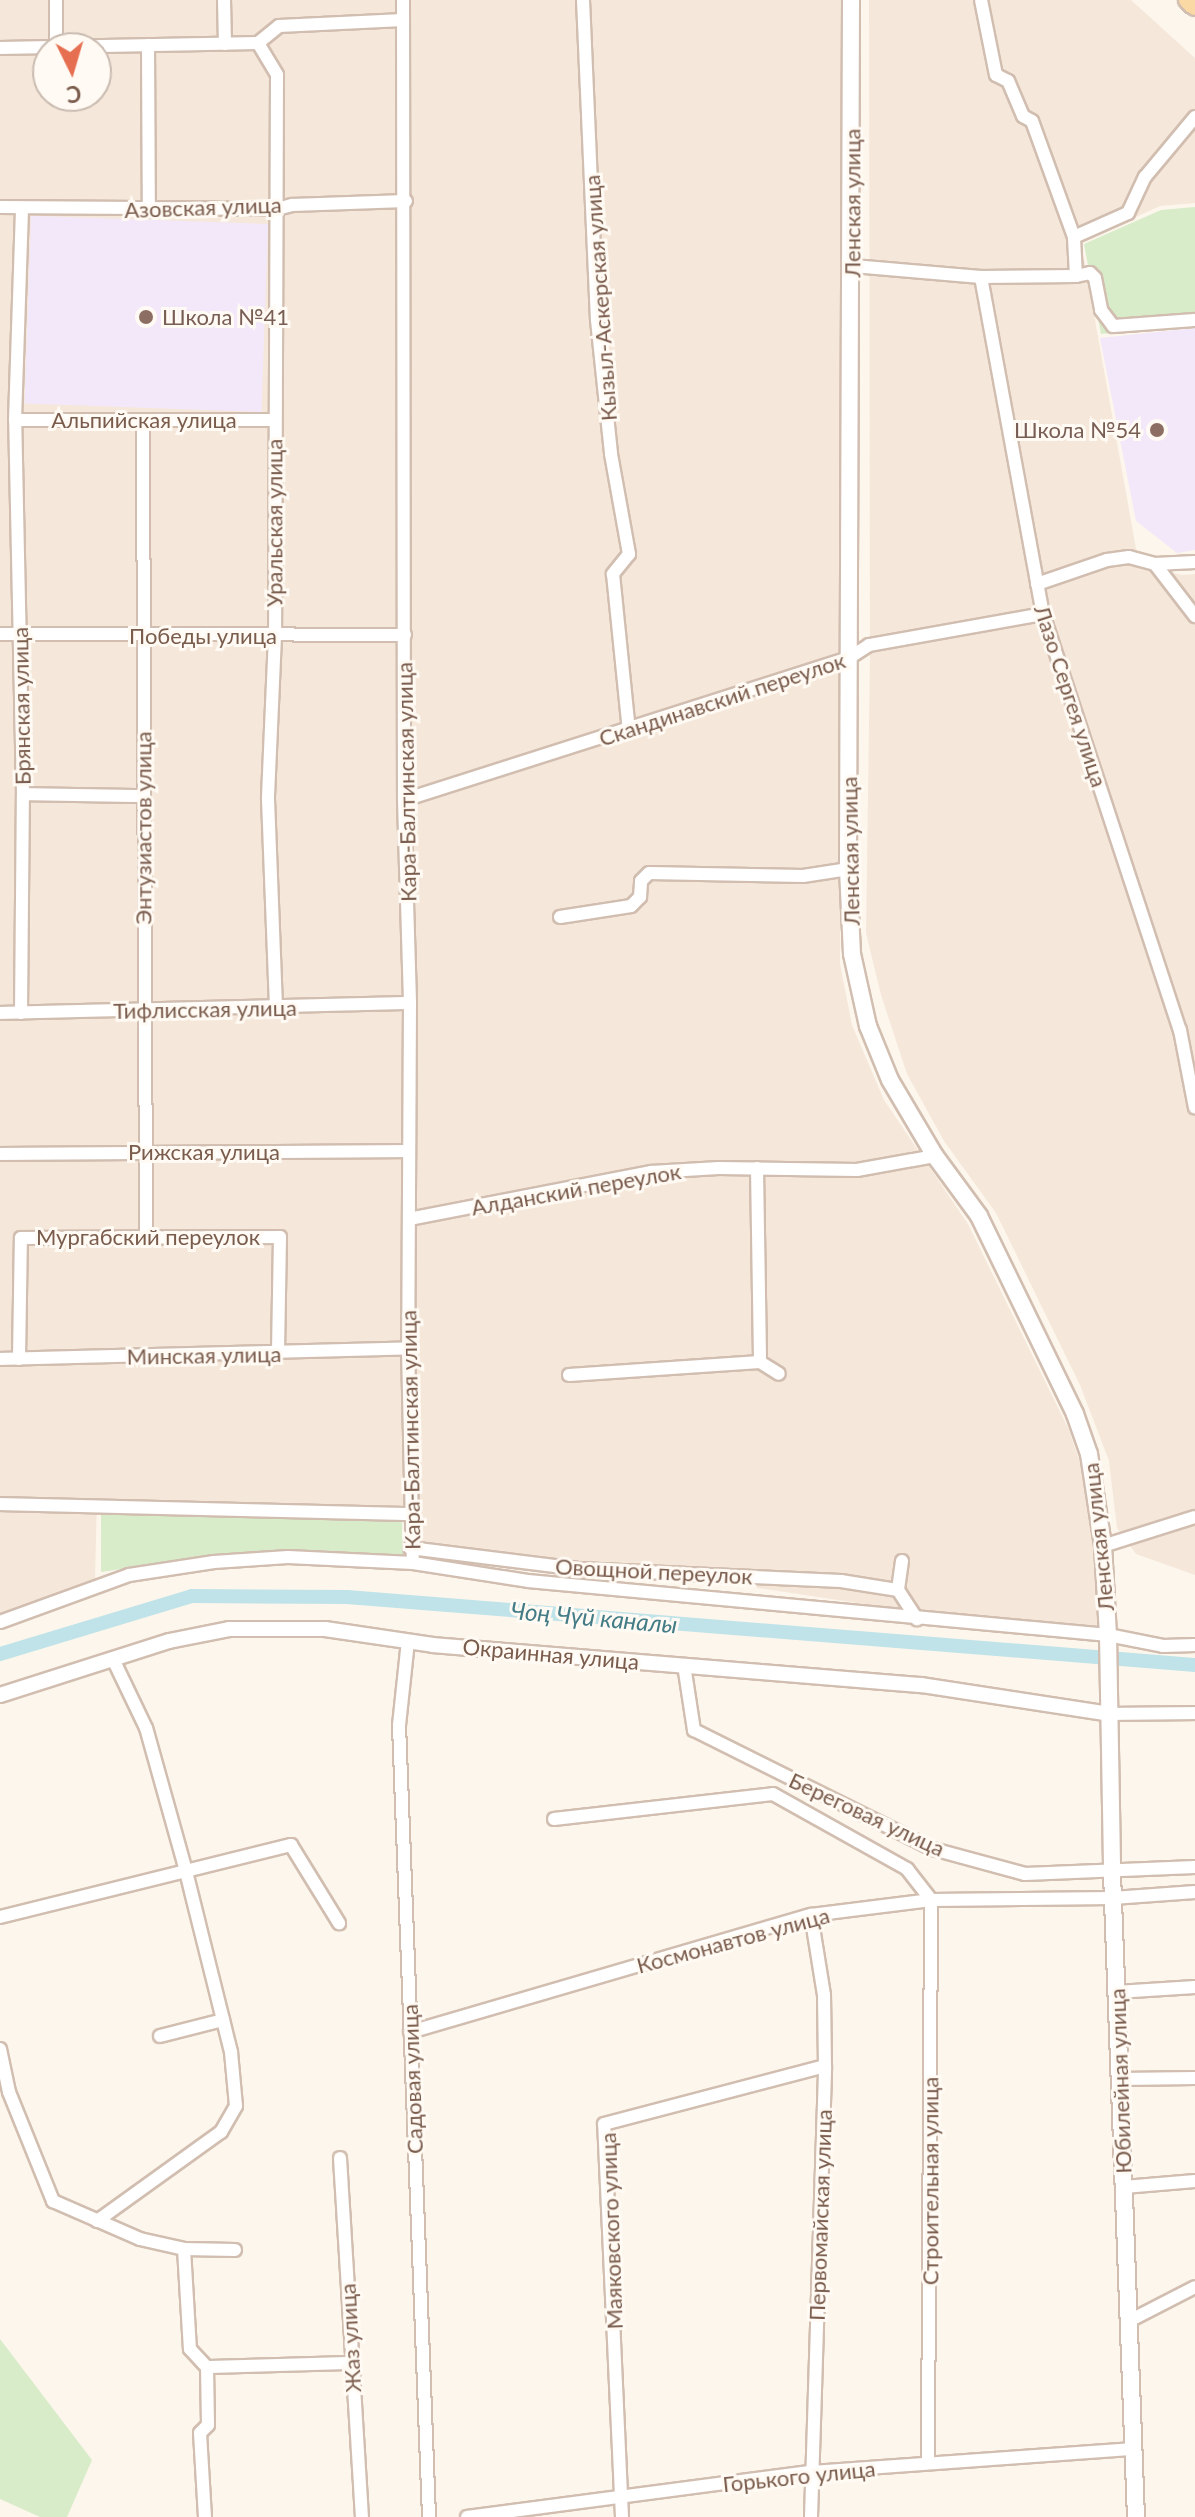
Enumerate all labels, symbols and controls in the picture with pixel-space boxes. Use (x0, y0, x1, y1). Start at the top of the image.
north arrow (32, 32, 112, 112)
text: С (66, 80, 82, 108)
street label: Ленская улица (839, 128, 865, 278)
street label: Кызыл-Аскерская улица (578, 174, 622, 422)
street label: Азовская улица (124, 191, 282, 223)
place label: Школа №41 (162, 304, 289, 330)
marker: Школа №41 (137, 308, 155, 326)
street label: Альпийская улица (51, 407, 237, 433)
place label: Школа №54 (1014, 417, 1141, 443)
marker: Школа №54 (1148, 421, 1166, 439)
street label: Уральская улица (261, 439, 287, 607)
street label: Лазо Сергея улица (1029, 602, 1113, 790)
street label: Победы улица (129, 623, 277, 649)
street label: Брянская улица (6, 627, 36, 785)
street label: Скандинавский переулок (596, 647, 848, 751)
street label: Кара-Балтинская улица (391, 662, 421, 902)
street label: Энтузиастов улица (130, 731, 156, 925)
street label: Ленская улица (836, 776, 864, 926)
street label: Тифлисская улица (113, 994, 297, 1024)
street label: Рижская улица (128, 1139, 280, 1165)
street label: Алданский переулок (469, 1158, 683, 1220)
street label: Мургабский переулок (36, 1224, 260, 1250)
street label: Кара-Балтинская улица (395, 1310, 425, 1550)
street label: Минская улица (126, 1340, 282, 1370)
street label: Ленская улица (1077, 1462, 1119, 1612)
street label: Овощной переулок (555, 1553, 753, 1589)
water label: Чоң Чүй каналы (510, 1595, 678, 1639)
street label: Окраинная улица (462, 1633, 640, 1675)
street label: Береговая улица (785, 1766, 949, 1862)
street label: Космонавтов улица (634, 1902, 832, 1978)
street label: Юбилейная улица (1104, 1988, 1136, 2174)
street label: Садовая улица (396, 2004, 428, 2154)
street label: Строительная улица (917, 2077, 943, 2285)
street label: Первомайская улица (803, 2109, 837, 2321)
street label: Маяковского улица (594, 2132, 628, 2330)
street label: Жаз улица (334, 2283, 366, 2393)
street label: Горького улица (721, 2455, 877, 2497)

